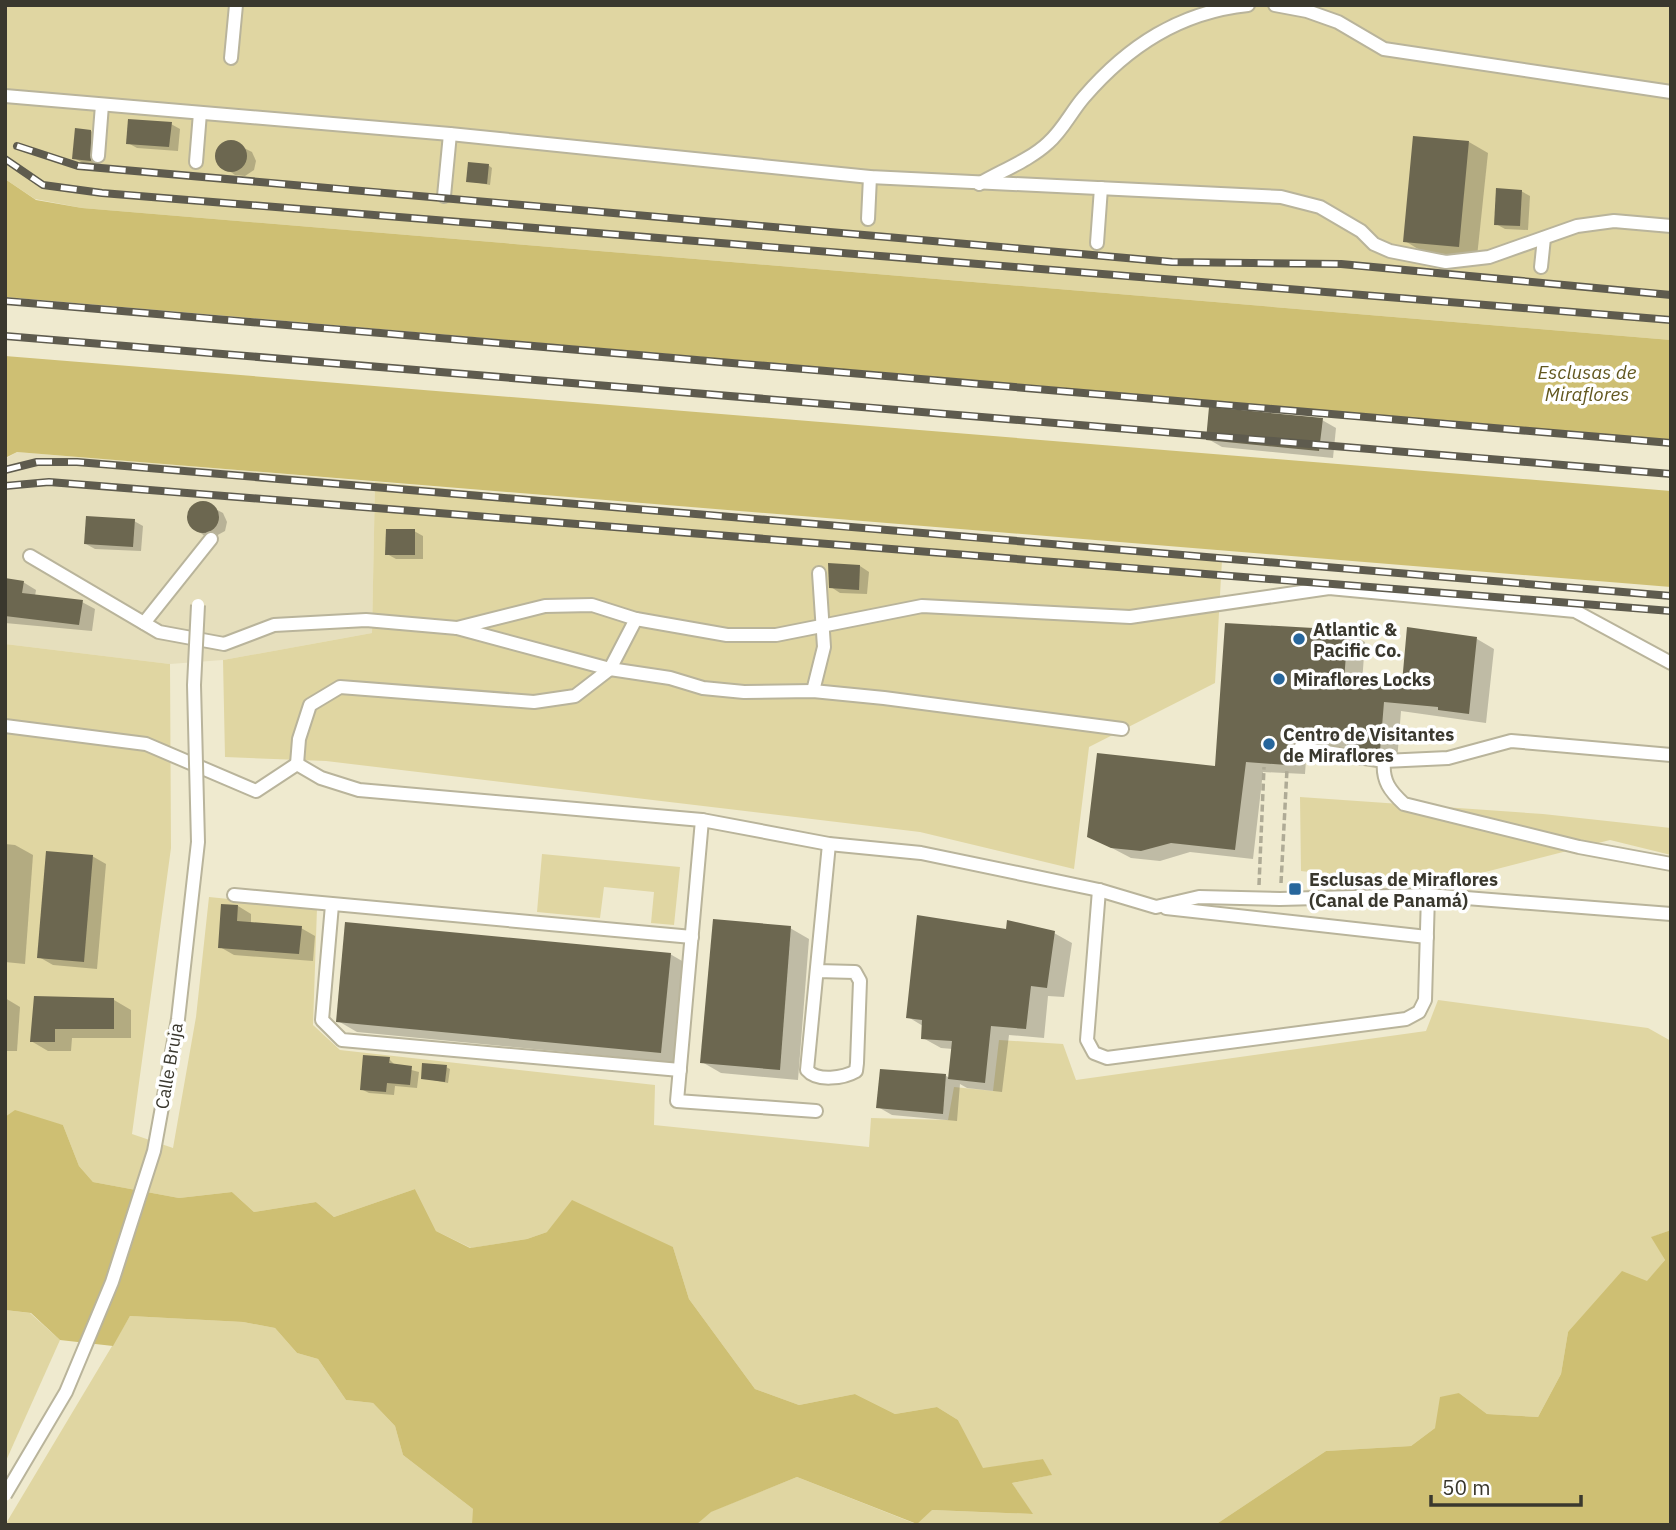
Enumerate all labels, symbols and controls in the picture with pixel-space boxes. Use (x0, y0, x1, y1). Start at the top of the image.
water label: Esclusas de Miraflores (1538, 360, 1637, 406)
place label: Atlantic & Pacific Co. (1313, 618, 1402, 662)
marker: Atlantic & Pacific Co. (1291, 631, 1307, 647)
place label: Miraflores Locks (1293, 668, 1431, 691)
marker: Miraflores Locks (1271, 671, 1287, 687)
place label: Centro de Visitantes de Miraflores (1283, 723, 1454, 767)
marker: Centro de Visitantes de Miraflores (1261, 736, 1277, 752)
place label: Esclusas de Miraflores (Canal de Panamá) (1309, 868, 1498, 912)
marker: Esclusas de Miraflores (Canal de Panamá) (1287, 881, 1303, 897)
street label: Calle Bruja (150, 1021, 188, 1111)
scale bar (1431, 1464, 1582, 1508)
text: 50 m (1442, 1473, 1491, 1501)

